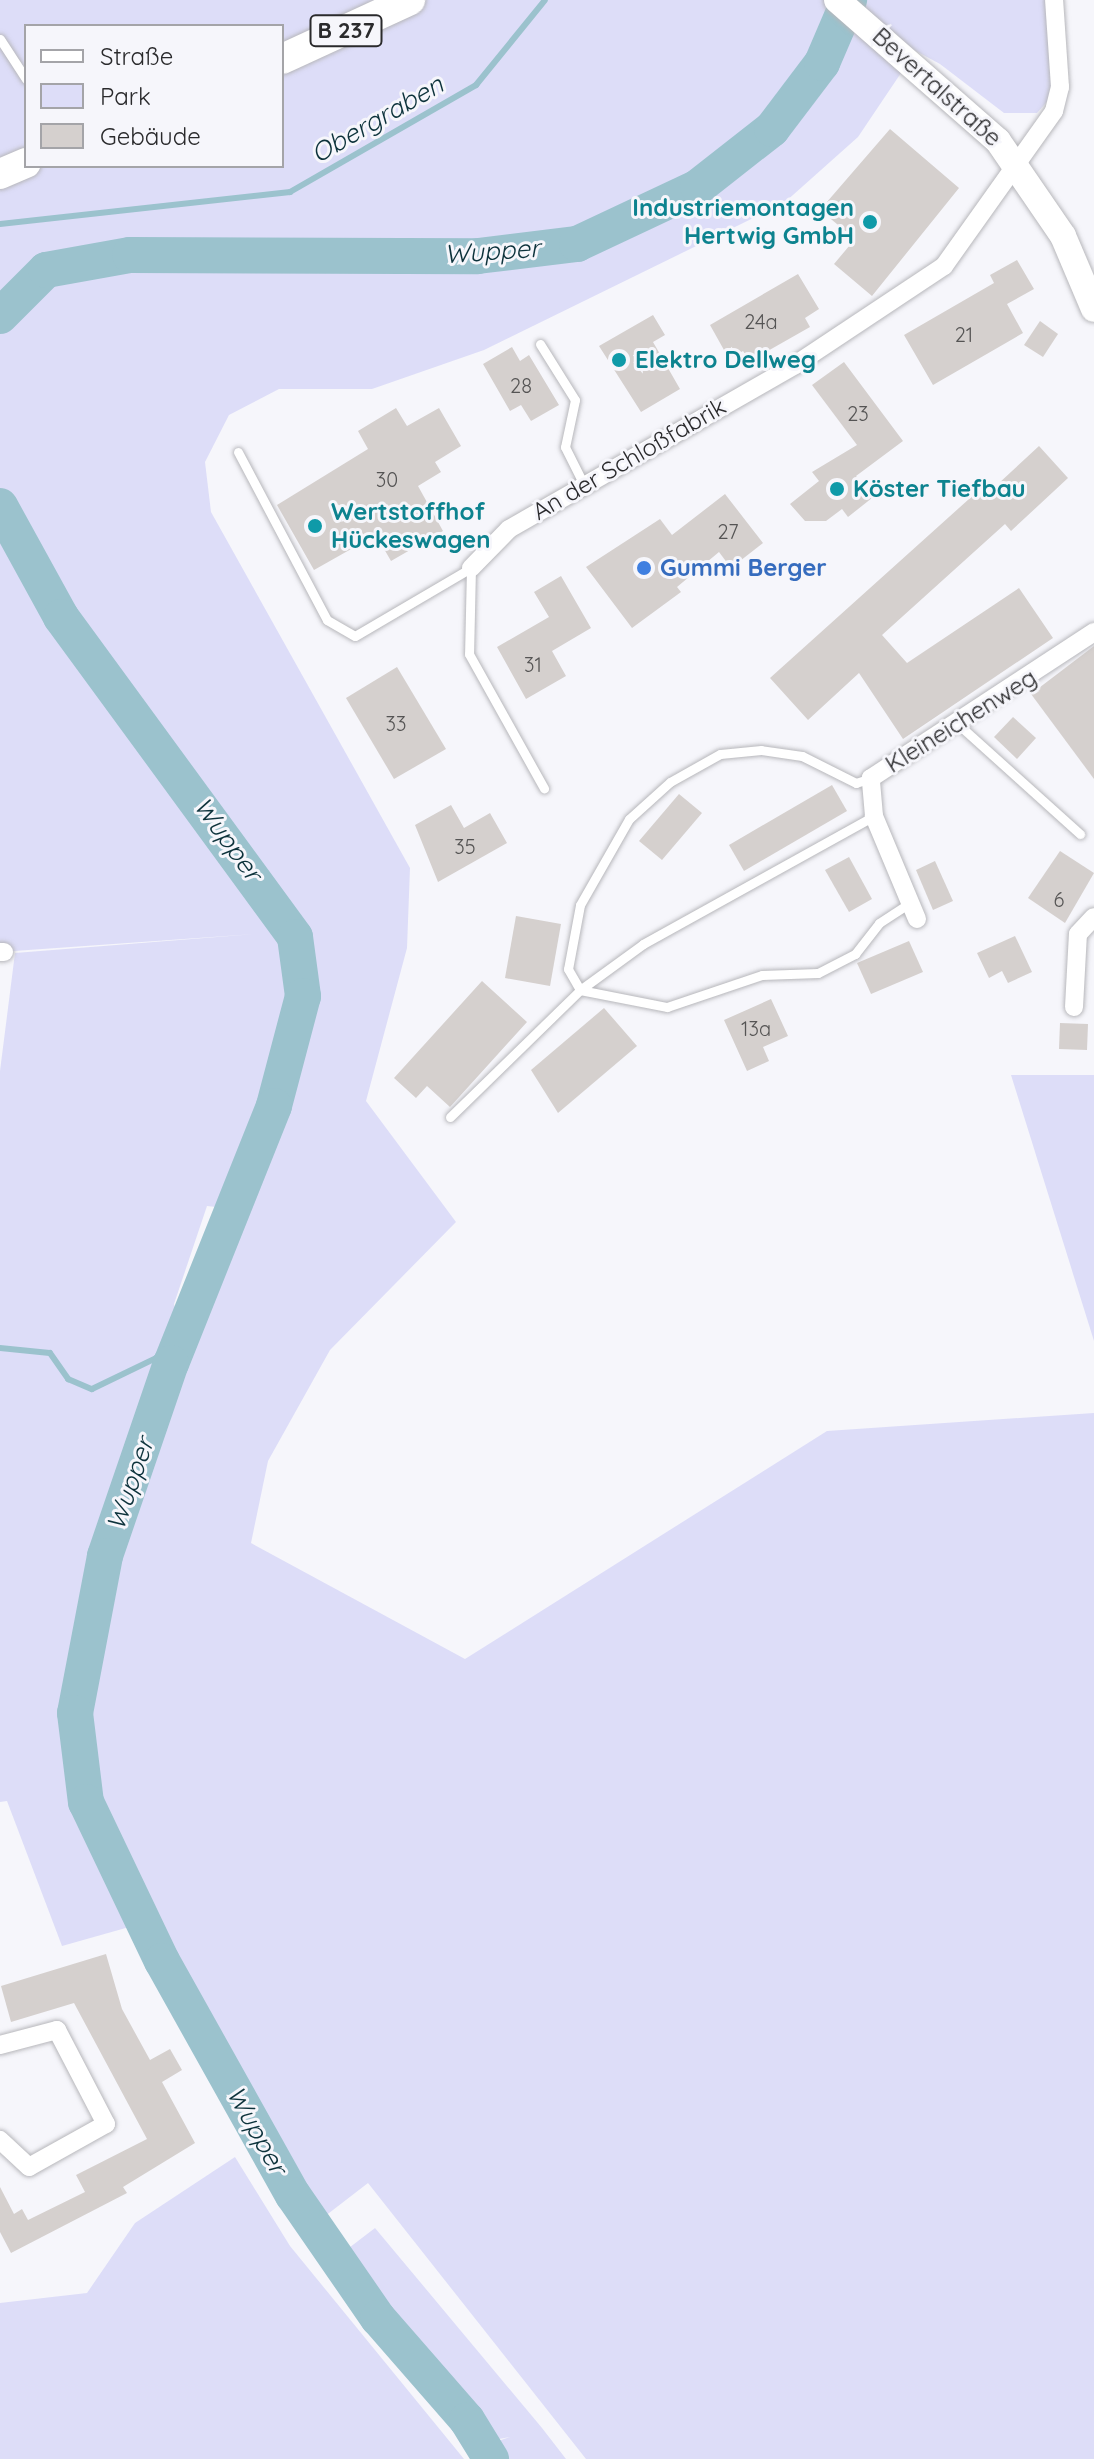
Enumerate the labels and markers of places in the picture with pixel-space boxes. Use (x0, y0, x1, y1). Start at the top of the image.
place label: Industriemontagen Hertwig GmbH (632, 194, 854, 250)
marker: Industriemontagen Hertwig GmbH (861, 213, 879, 231)
place label: Elektro Dellweg (635, 346, 816, 374)
marker: Elektro Dellweg (610, 351, 628, 369)
place label: Köster Tiefbau (853, 475, 1026, 503)
marker: Köster Tiefbau (828, 480, 846, 498)
place label: Wertstoffhof Hückeswagen (331, 498, 491, 554)
marker: Wertstoffhof Hückeswagen (306, 517, 324, 535)
place label: Gummi Berger (660, 554, 827, 582)
marker: Gummi Berger (635, 559, 653, 577)

